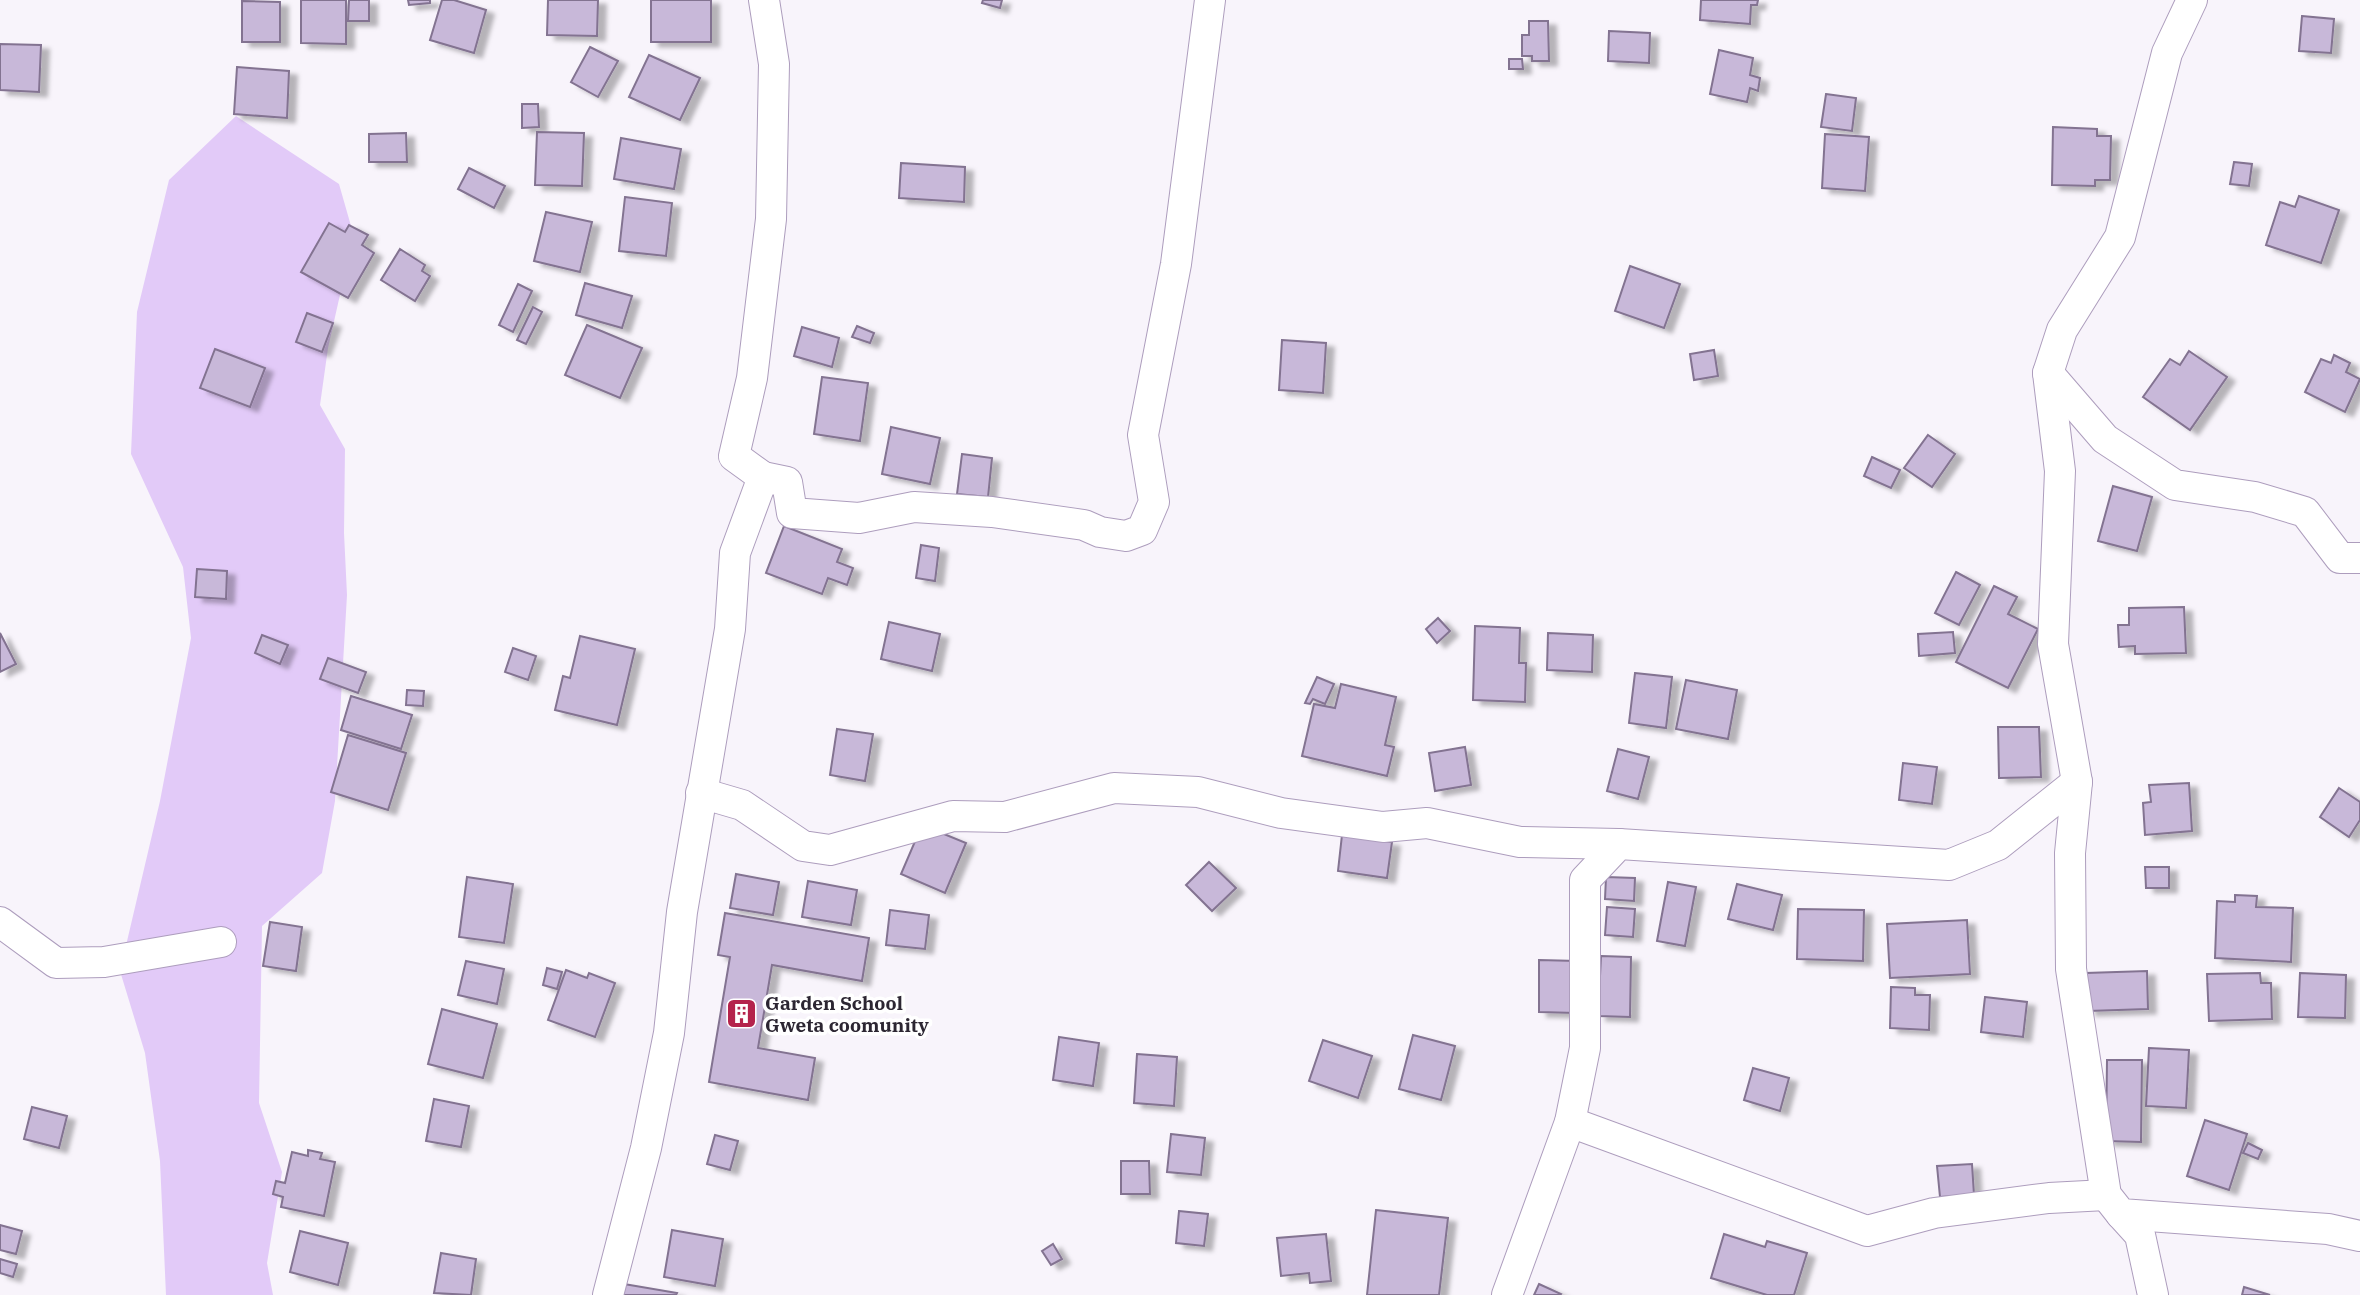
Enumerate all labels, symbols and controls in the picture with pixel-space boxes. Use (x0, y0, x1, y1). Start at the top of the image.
place label: Garden School Gweta coomunity (765, 991, 929, 1037)
building icon: Garden School Gweta coomunity (725, 997, 759, 1031)

